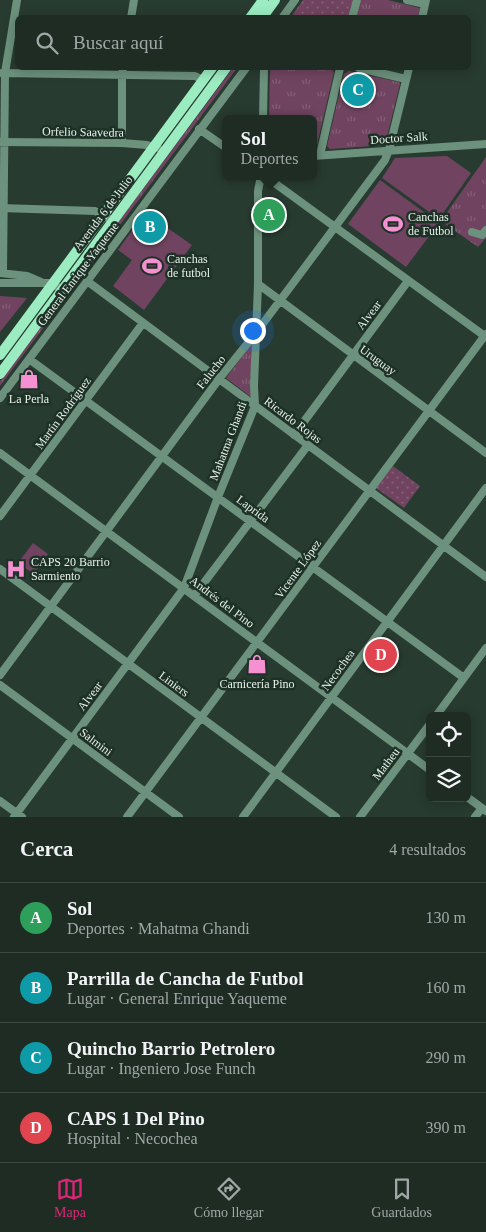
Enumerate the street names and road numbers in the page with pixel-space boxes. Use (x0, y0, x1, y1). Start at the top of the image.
street label: Orfelio Saavedra (42, 124, 125, 140)
street label: Doctor Salk (370, 129, 428, 147)
street label: Avenida 6 de Julio (70, 173, 136, 253)
street label: General Enrique Yaqueme (34, 219, 122, 329)
street label: Alvear (354, 298, 384, 332)
street label: Uruguay (357, 342, 399, 378)
street label: Falucho (194, 352, 228, 392)
street label: Martín Rodríguez (32, 374, 94, 452)
street label: Ricardo Rojas (262, 394, 325, 446)
street label: Mahatma Ghandi (206, 399, 250, 483)
street label: Laprida (234, 492, 273, 526)
street label: Vicente López (272, 537, 324, 601)
street label: Andrés del Pino (187, 573, 257, 631)
street label: Necochea (318, 646, 358, 693)
street label: Liniers (156, 668, 192, 700)
street label: Alvear (75, 679, 105, 713)
street label: Salmini (77, 725, 116, 759)
street label: Matheu (369, 745, 403, 783)

